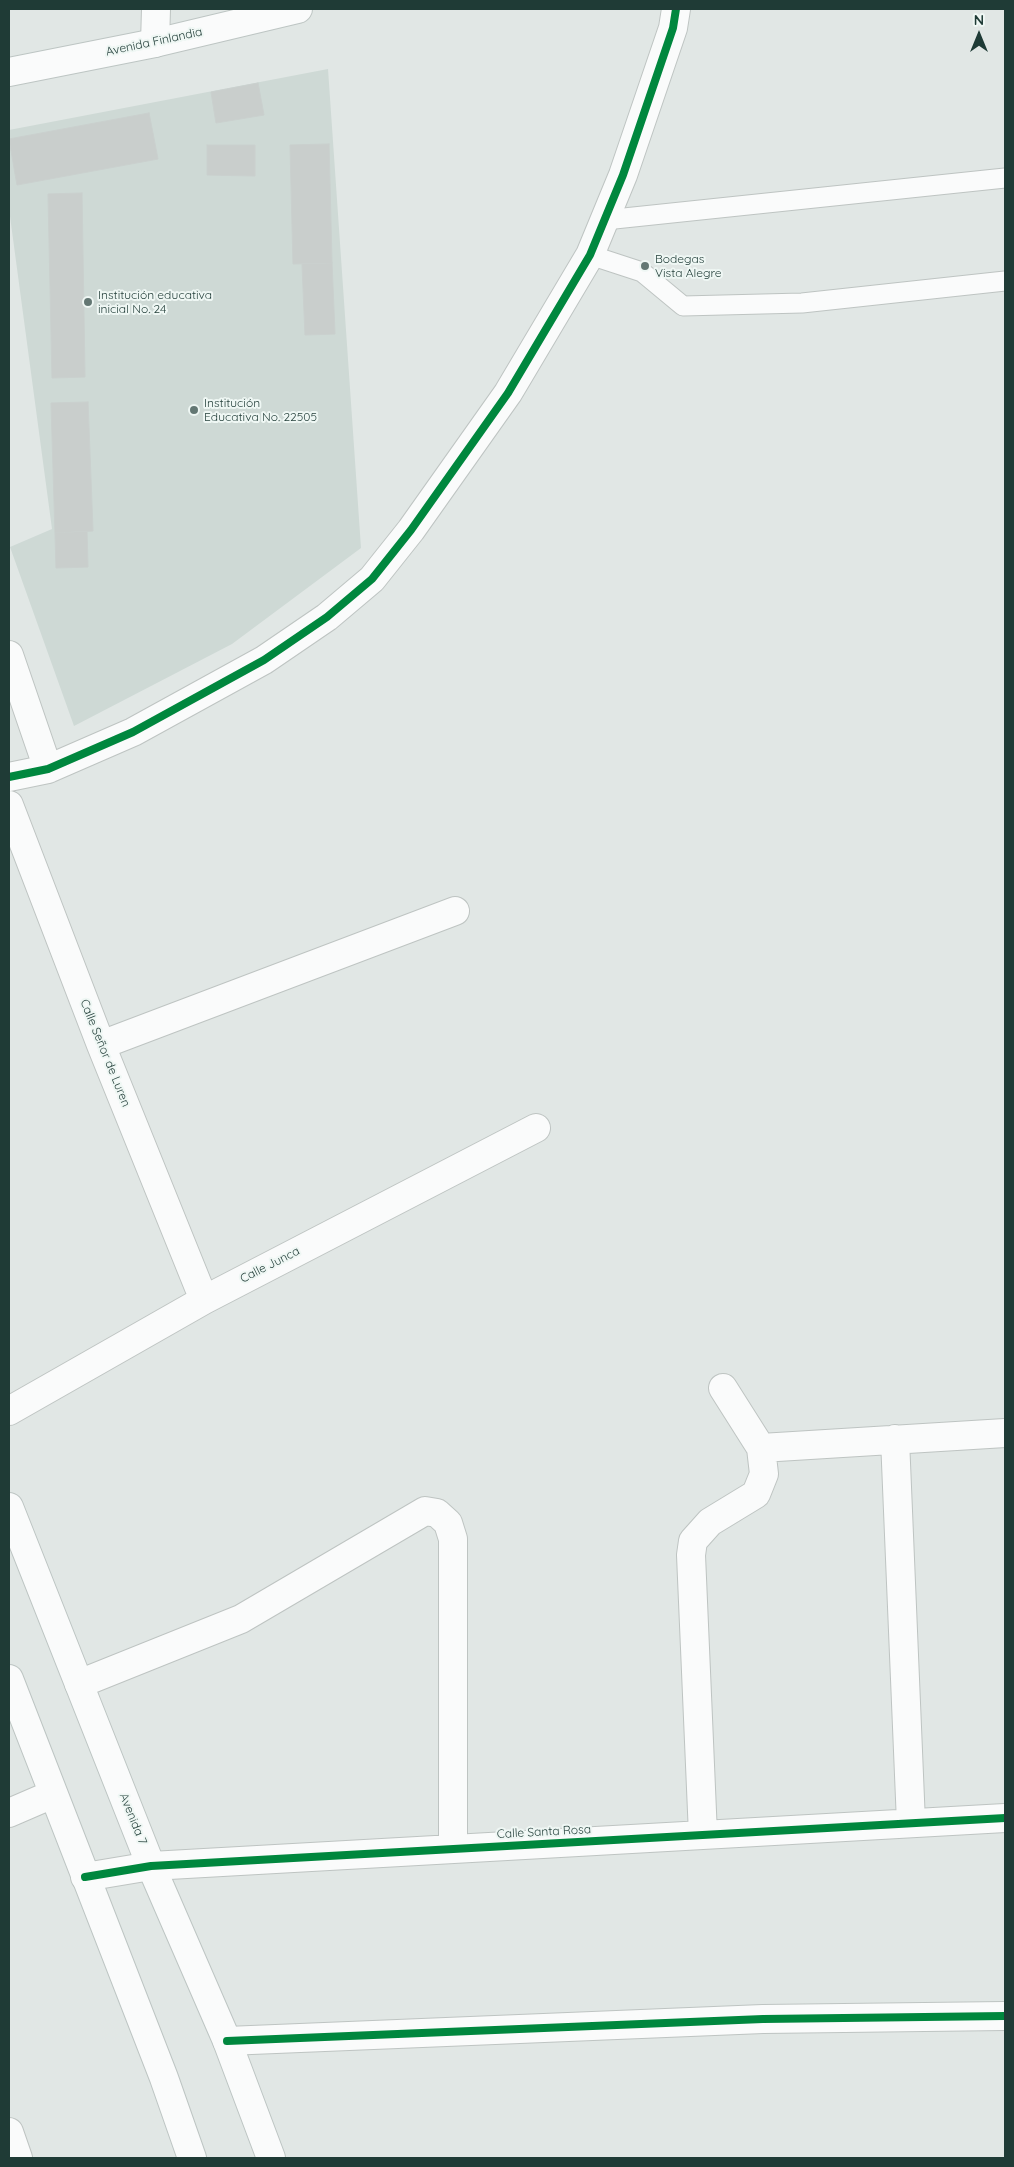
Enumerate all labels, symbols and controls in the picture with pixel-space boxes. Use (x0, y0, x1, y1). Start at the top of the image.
north arrow (954, 10, 1004, 60)
text: N (974, 11, 984, 29)
street label: Avenida Finlandia (104, 25, 204, 59)
place label: Bodegas Vista Alegre (655, 252, 722, 280)
marker: Bodegas Vista Alegre (639, 260, 651, 272)
place label: Institución educativa inicial No. 24 (98, 288, 212, 316)
marker: Institución educativa inicial No. 24 (82, 296, 94, 308)
place label: Institución Educativa No. 22505 (204, 396, 317, 424)
marker: Institución Educativa No. 22505 (188, 404, 200, 416)
street label: Calle Señor de Luren (77, 997, 133, 1109)
street label: Calle Junca (238, 1244, 302, 1286)
street label: Avenida 7 (116, 1791, 150, 1847)
street label: Calle Santa Rosa (497, 1822, 591, 1842)

